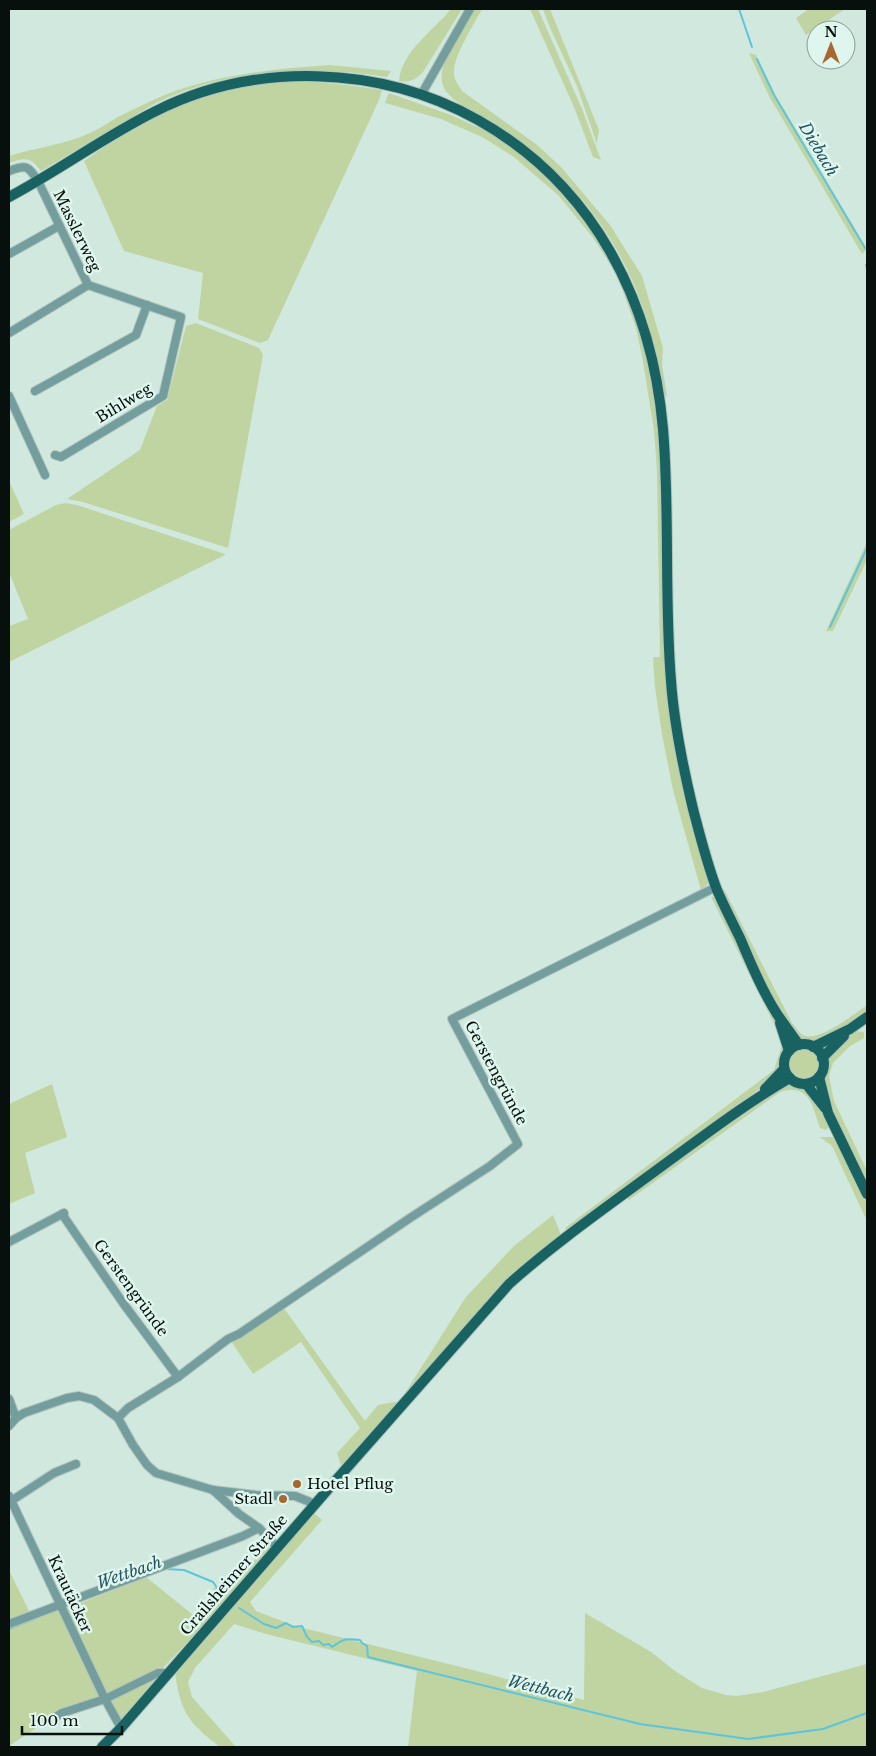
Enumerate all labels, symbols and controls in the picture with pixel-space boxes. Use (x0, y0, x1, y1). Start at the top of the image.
north arrow (806, 20, 856, 70)
text: N (824, 23, 838, 41)
water label: Diebach (794, 117, 843, 180)
street label: Masslerweg (49, 187, 106, 276)
street label: Bihlweg (92, 378, 156, 427)
street label: Gerstengründe (461, 1017, 532, 1128)
street label: Gerstengründe (90, 1235, 173, 1340)
place label: Hotel Pflug (307, 1474, 394, 1493)
marker: Hotel Pflug (291, 1478, 303, 1490)
place label: Stadl (234, 1489, 273, 1508)
marker: Stadl (277, 1493, 289, 1505)
street label: Crailsheimer Straße (176, 1510, 291, 1639)
street label: Krautäcker (44, 1552, 97, 1636)
water label: Wettbach (94, 1552, 164, 1592)
water label: Wettbach (506, 1670, 576, 1706)
scale bar (22, 1704, 122, 1736)
text: 100 m (30, 1711, 79, 1730)

